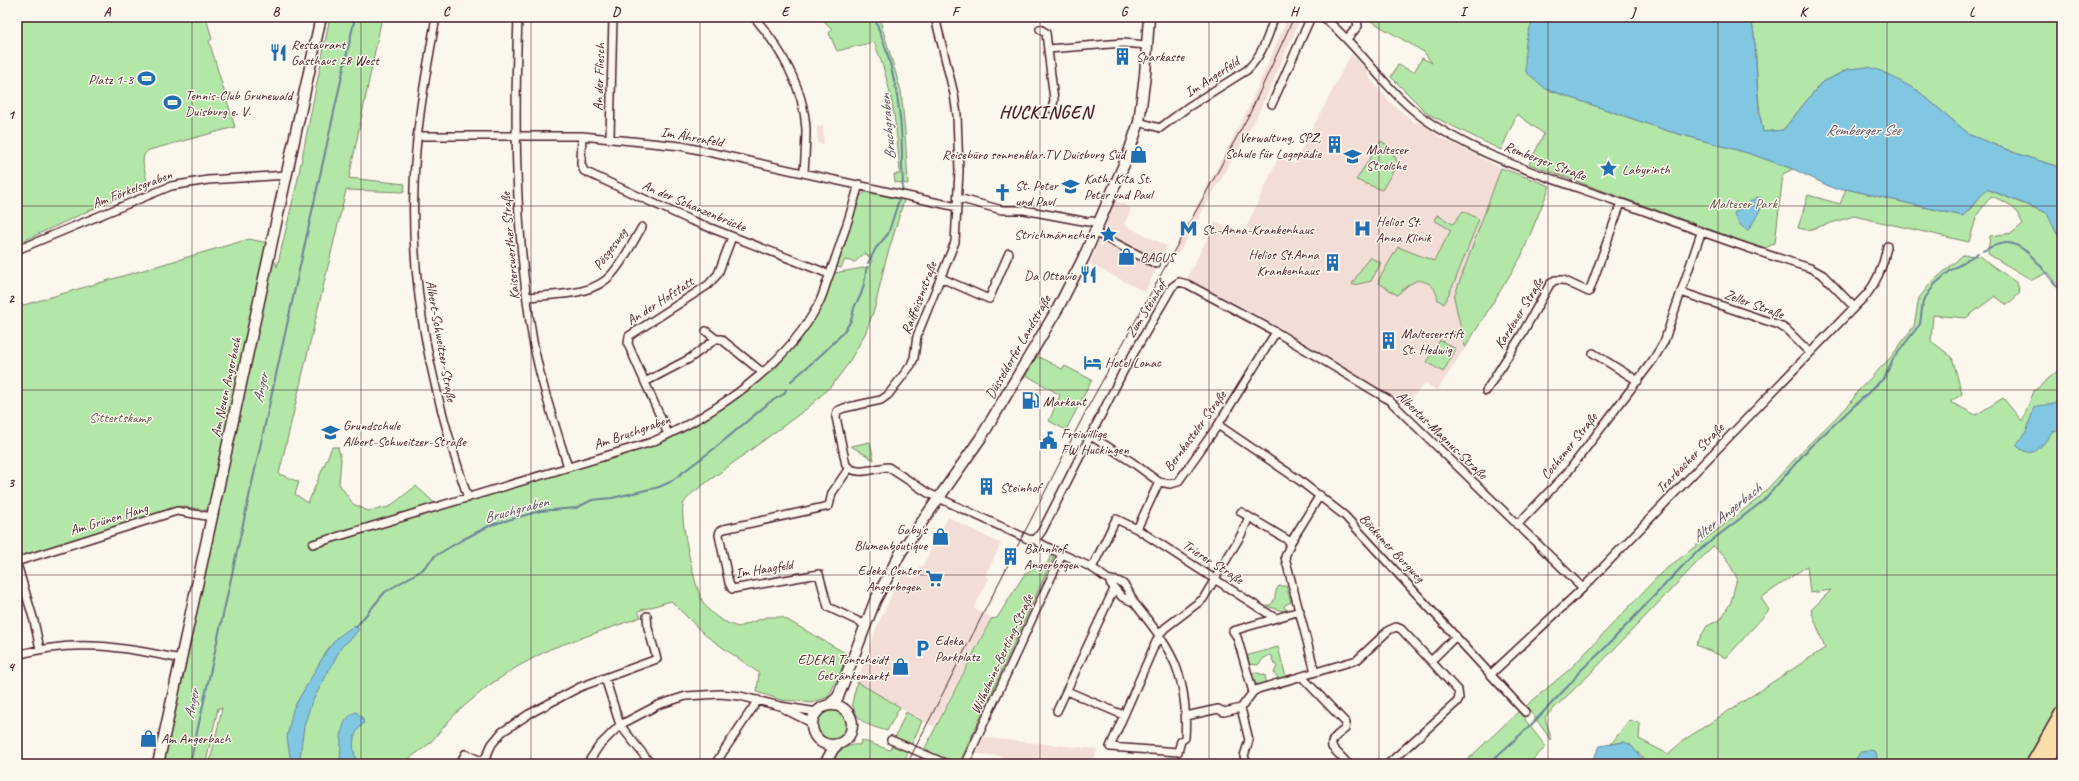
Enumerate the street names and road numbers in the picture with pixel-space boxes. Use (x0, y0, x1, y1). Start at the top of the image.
street label: An der Fliesch (589, 41, 609, 111)
street label: Im Angerfeld (1182, 52, 1244, 101)
street label: Im Ährenfeld (660, 123, 727, 151)
street label: Remberger Straße (1502, 138, 1590, 185)
street label: Am Förkelsgraben (90, 166, 175, 212)
street label: An der Schanzenbrücke (640, 176, 750, 236)
street label: Kaiserswerther Straße (497, 190, 523, 300)
street label: Pösgesweg (589, 224, 631, 273)
street label: Raiffeisenstraße (897, 258, 941, 337)
street label: An der Hofstatt (623, 272, 698, 329)
street label: Kardener Straße (1491, 274, 1548, 351)
street label: Zum Steinhof (1122, 275, 1172, 341)
street label: Albert-Schweitzer-Straße (422, 279, 460, 404)
street label: Zeller Straße (1722, 285, 1787, 323)
street label: Düsseldorfer Landstraße (982, 291, 1055, 402)
street label: Am Neuen Angerbach (207, 335, 245, 438)
street label: Bernkasteler Straße (1160, 386, 1231, 475)
street label: Albertus-Magnus-Straße (1393, 387, 1492, 484)
street label: Cochemer Straße (1537, 408, 1602, 483)
street label: Am Bruchgraben (591, 411, 673, 453)
street label: Trarbacher Straße (1652, 419, 1729, 496)
street label: Am Grünen Hang (68, 499, 151, 539)
street label: Böckumer Burgweg (1356, 510, 1429, 587)
street label: Trierer Straße (1180, 536, 1248, 589)
street label: Im Haagfeld (734, 556, 796, 582)
street label: Wilhelmine-Bertling-Straße (967, 590, 1038, 716)

